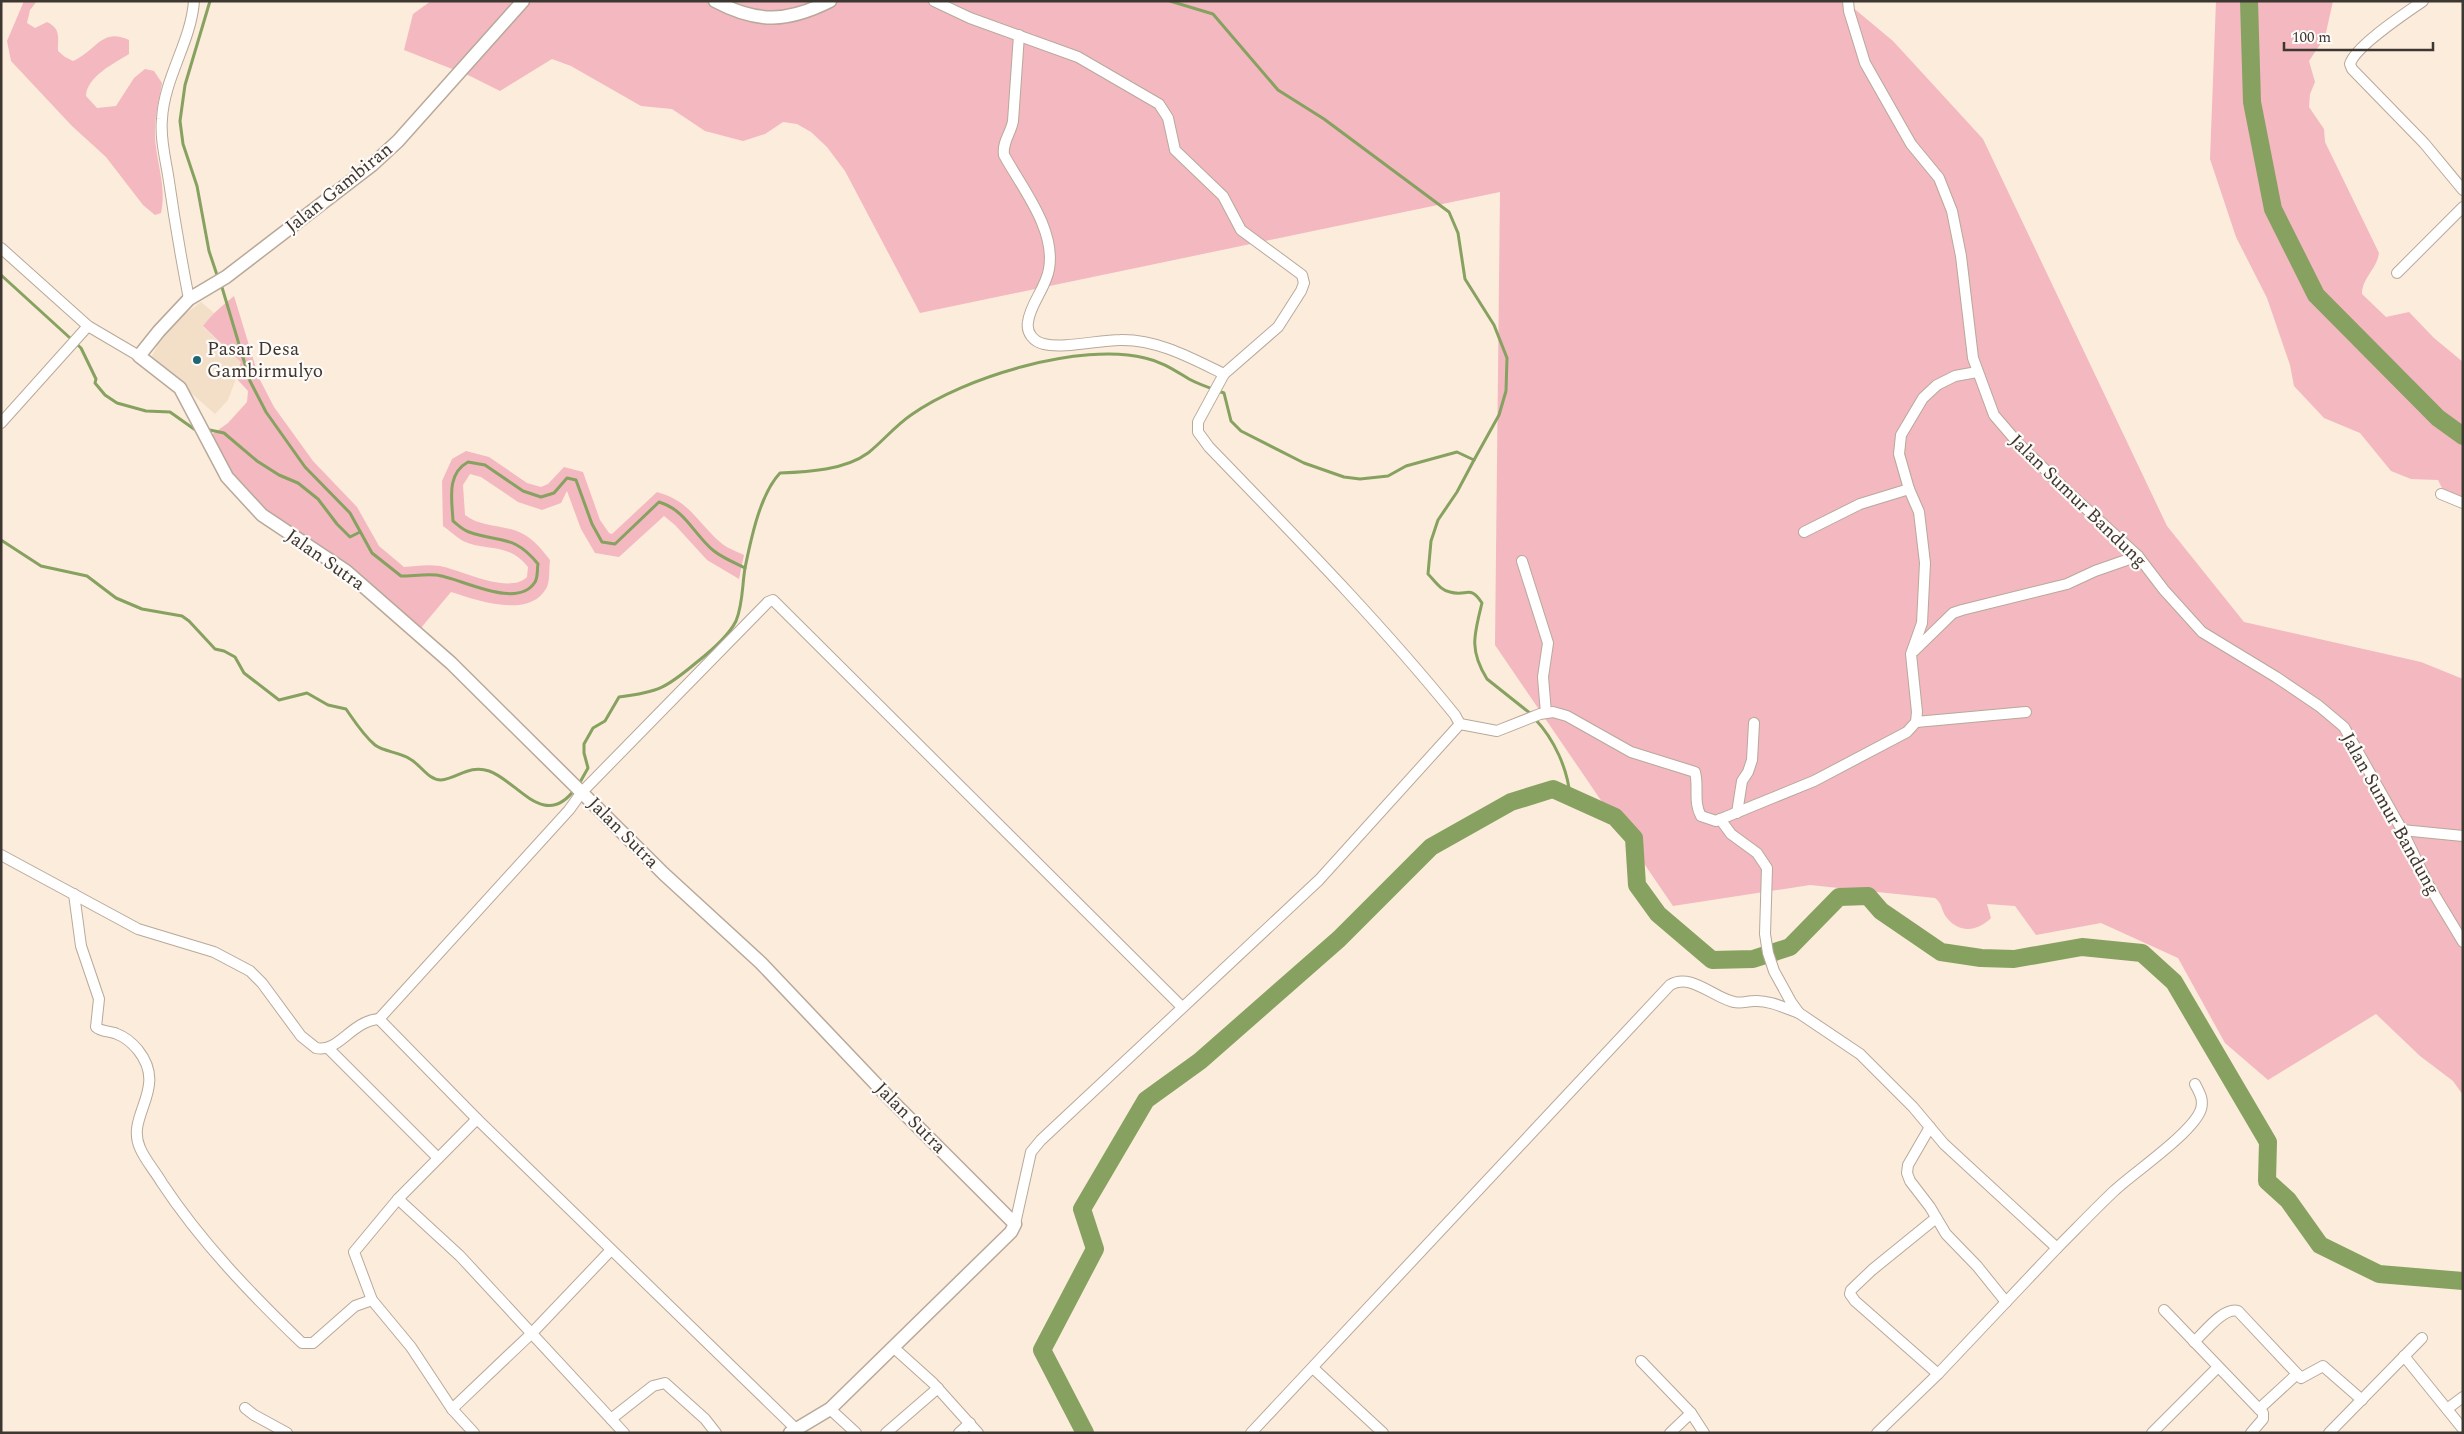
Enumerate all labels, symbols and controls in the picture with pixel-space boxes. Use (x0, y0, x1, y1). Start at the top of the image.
scale bar (2284, 20, 2433, 52)
text: 100 m (2292, 26, 2331, 49)
street label: Jalan Gambiran (279, 135, 399, 241)
place label: Pasar Desa Gambirmulyo (207, 335, 323, 386)
marker: Pasar Desa Gambirmulyo (191, 354, 203, 366)
street label: Jalan Sumur Bandung (2002, 427, 2154, 575)
street label: Jalan Sutra (279, 522, 371, 598)
street label: Jalan Sumur Bandung (2333, 727, 2447, 901)
street label: Jalan Sutra (580, 790, 666, 876)
street label: Jalan Sutra (867, 1075, 953, 1161)

